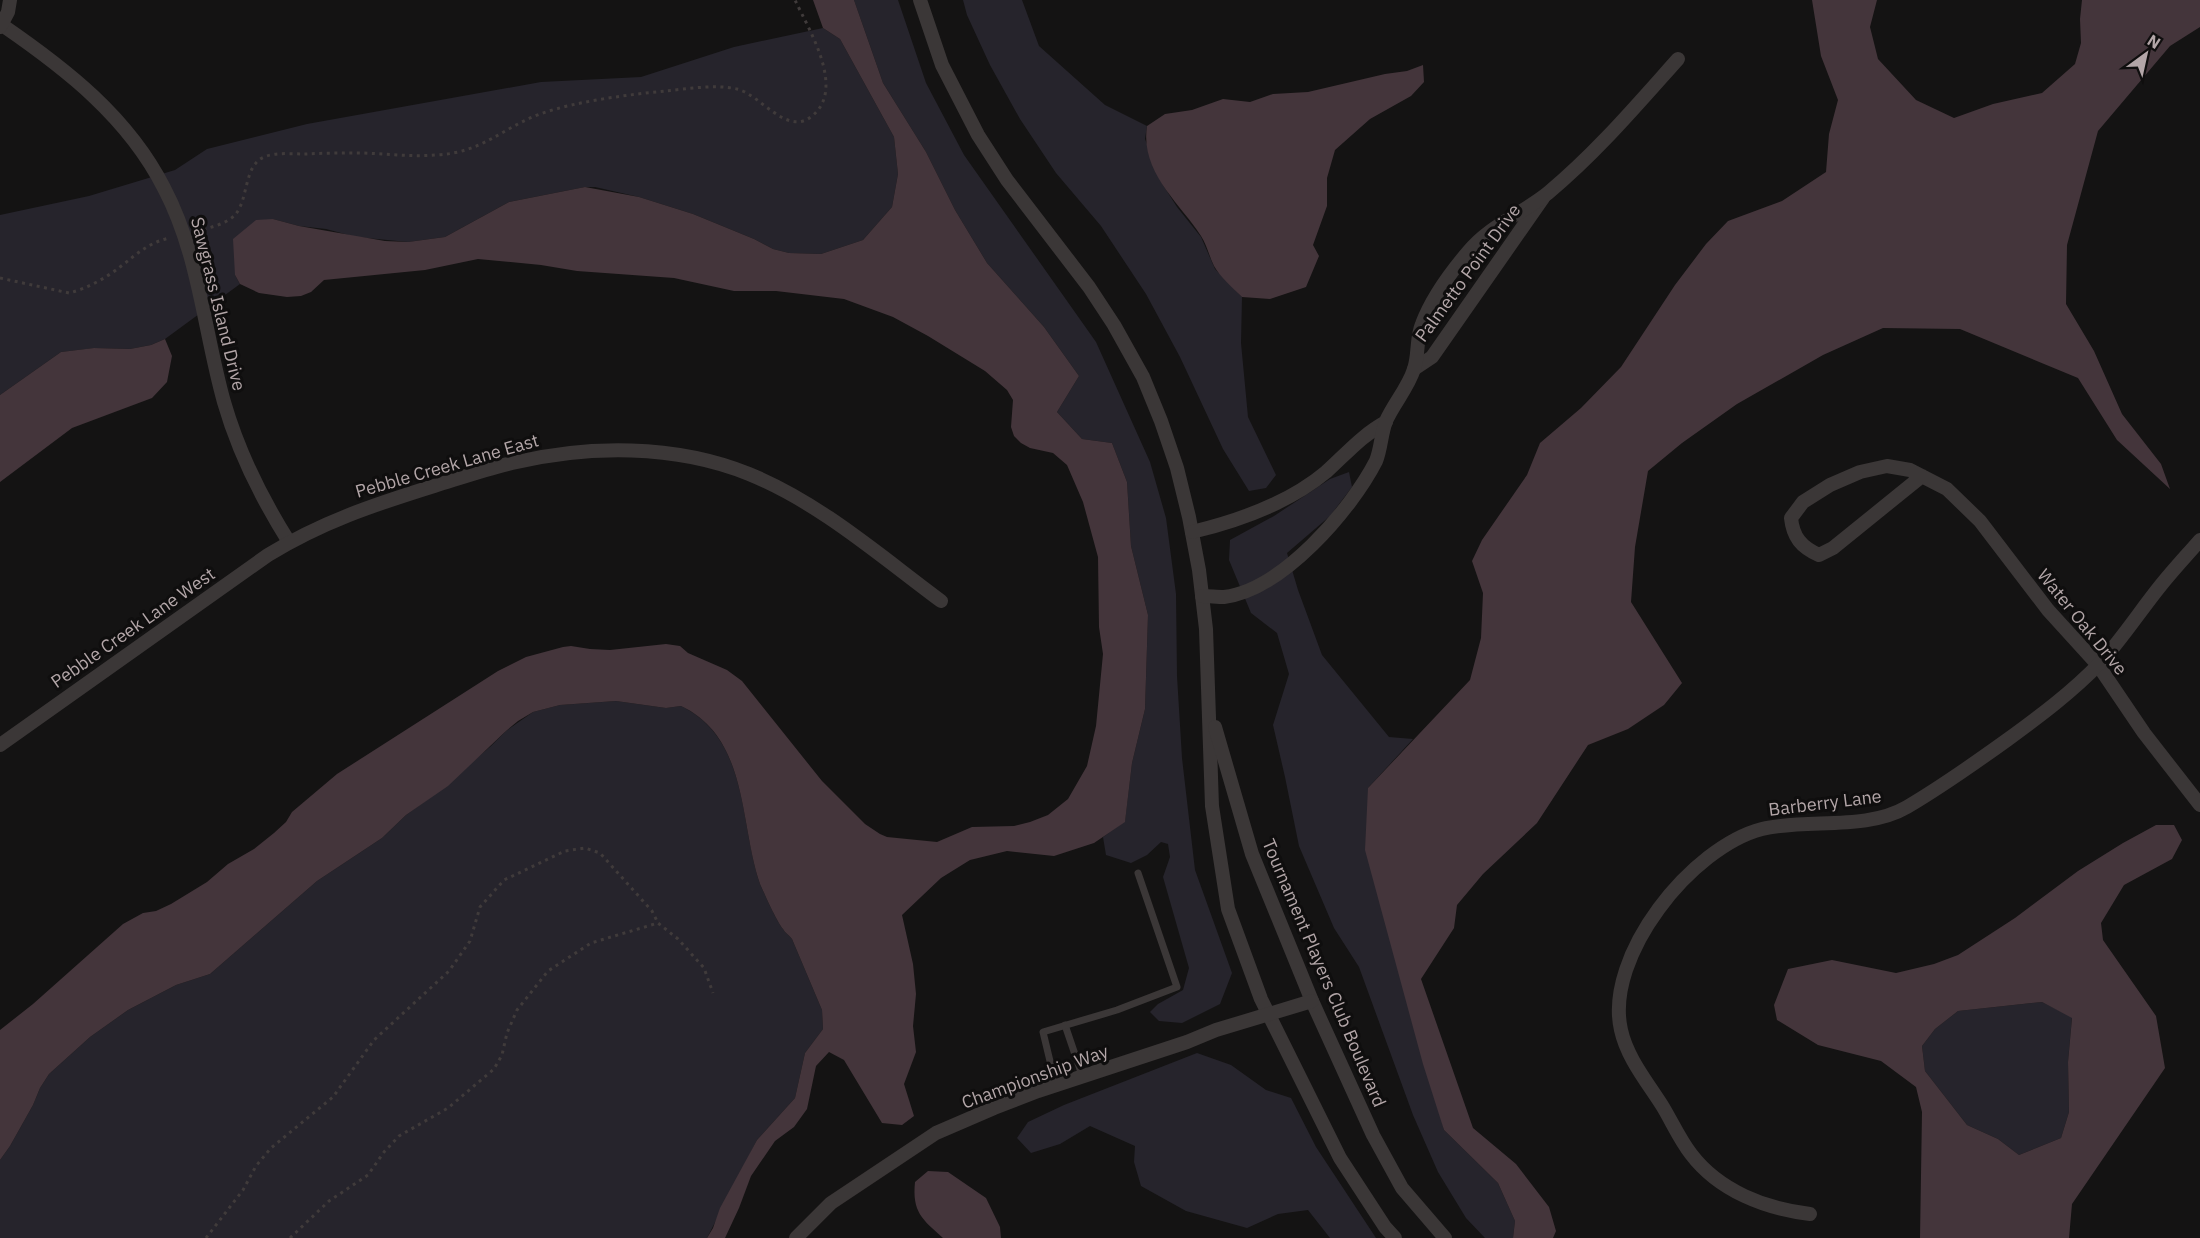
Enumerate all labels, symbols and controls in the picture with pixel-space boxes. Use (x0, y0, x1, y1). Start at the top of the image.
north arrow (2116, 24, 2176, 84)
text: N (2144, 30, 2164, 53)
street label: Palmetto Point Drive (1410, 199, 1526, 346)
street label: Sawgrass Island Drive (186, 215, 251, 393)
street label: Pebble Creek Lane East (353, 428, 541, 503)
street label: Pebble Creek Lane West (46, 562, 219, 693)
street label: Water Oak Drive (2032, 564, 2132, 680)
street label: Barberry Lane (1767, 784, 1883, 821)
street label: Tournament Players Club Boulevard (1257, 835, 1391, 1110)
street label: Championship Way (958, 1039, 1111, 1114)

